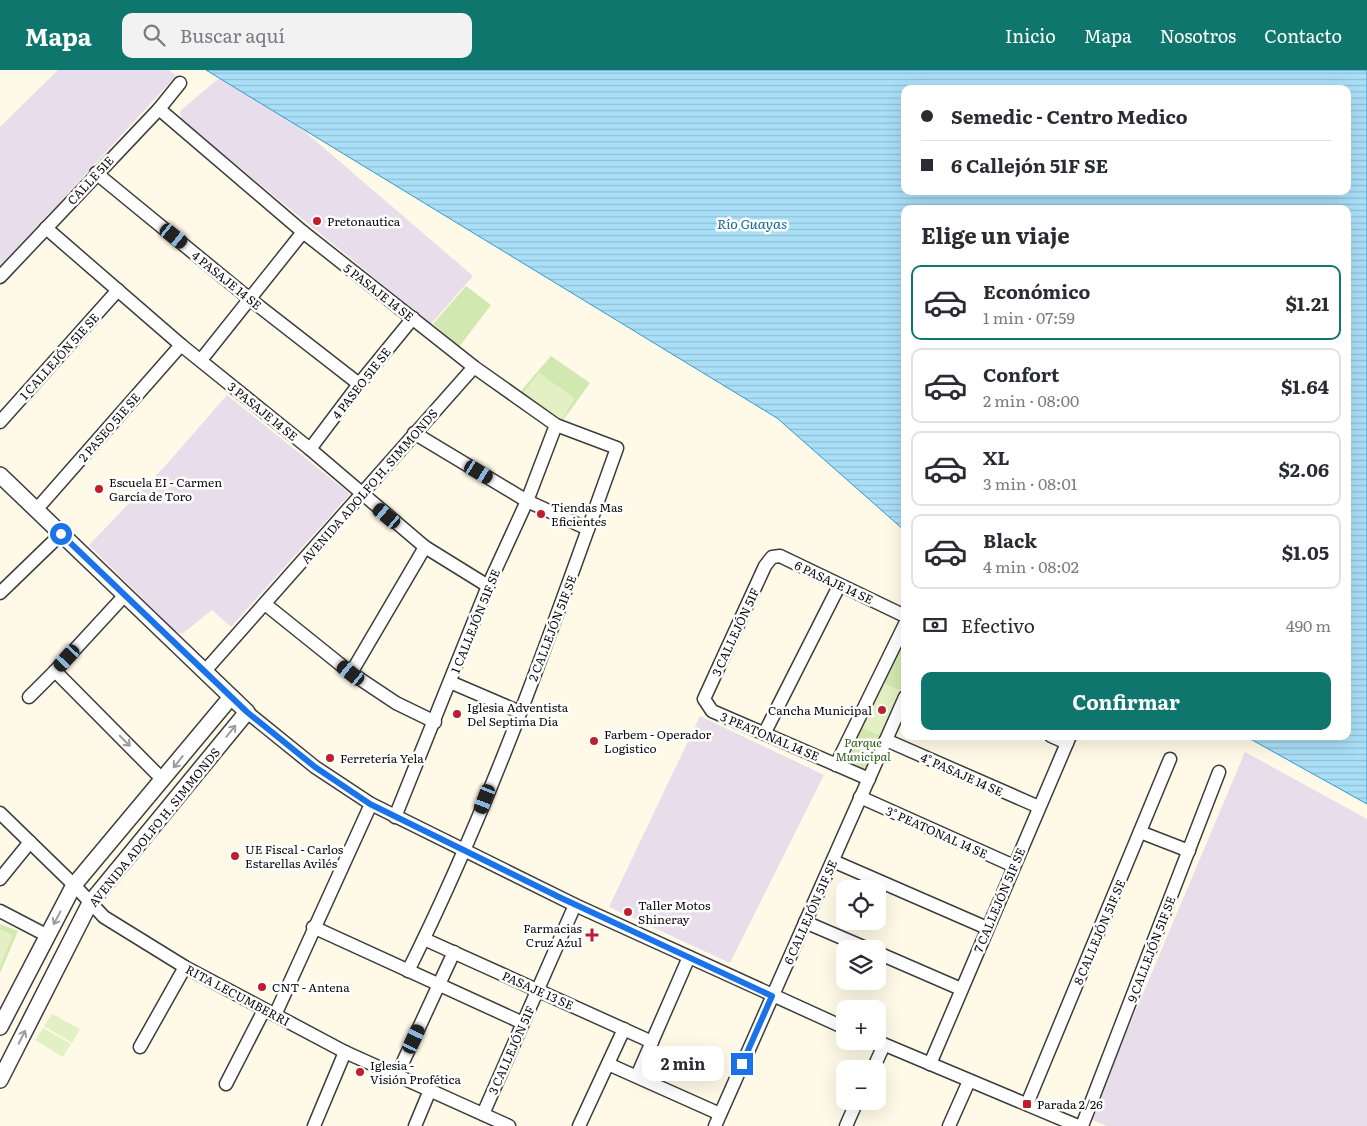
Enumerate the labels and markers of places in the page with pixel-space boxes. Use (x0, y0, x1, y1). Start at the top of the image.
place label: Pretonautica (327, 212, 401, 230)
marker: Pretonautica (311, 215, 323, 227)
place label: Escuela EI - Carmen García de Toro (109, 473, 222, 505)
marker: Escuela EI - Carmen García de Toro (93, 483, 105, 495)
place label: Tiendas Mas Eficientes (551, 498, 623, 530)
marker: Tiendas Mas Eficientes (535, 508, 547, 520)
place label: Iglesia Adventista Del Septima Dia (467, 698, 569, 730)
place label: Cancha Municipal (768, 701, 872, 719)
marker: Cancha Municipal (876, 704, 888, 716)
marker: Iglesia Adventista Del Septima Dia (451, 708, 463, 720)
place label: Farbem - Operador Logistico (604, 725, 712, 757)
marker: Farbem - Operador Logistico (588, 735, 600, 747)
place label: Ferretería Yela (340, 749, 424, 767)
marker: Ferretería Yela (324, 752, 336, 764)
place label: UE Fiscal - Carlos Estarellas Avilés (245, 840, 344, 872)
marker: UE Fiscal - Carlos Estarellas Avilés (229, 850, 241, 862)
place label: Taller Motos Shineray (638, 896, 711, 928)
marker: Taller Motos Shineray (622, 906, 634, 918)
place label: Farmacias Cruz Azul (523, 919, 583, 951)
marker: Farmacias Cruz Azul (586, 929, 598, 941)
place label: CNT - Antena (272, 978, 350, 996)
marker: CNT - Antena (256, 981, 268, 993)
place label: Iglesia - Visión Profética (370, 1056, 462, 1088)
marker: Iglesia - Visión Profética (354, 1066, 366, 1078)
place label: Parada 2/26 (1037, 1095, 1103, 1113)
marker: Parada 2/26 (1021, 1098, 1033, 1110)

